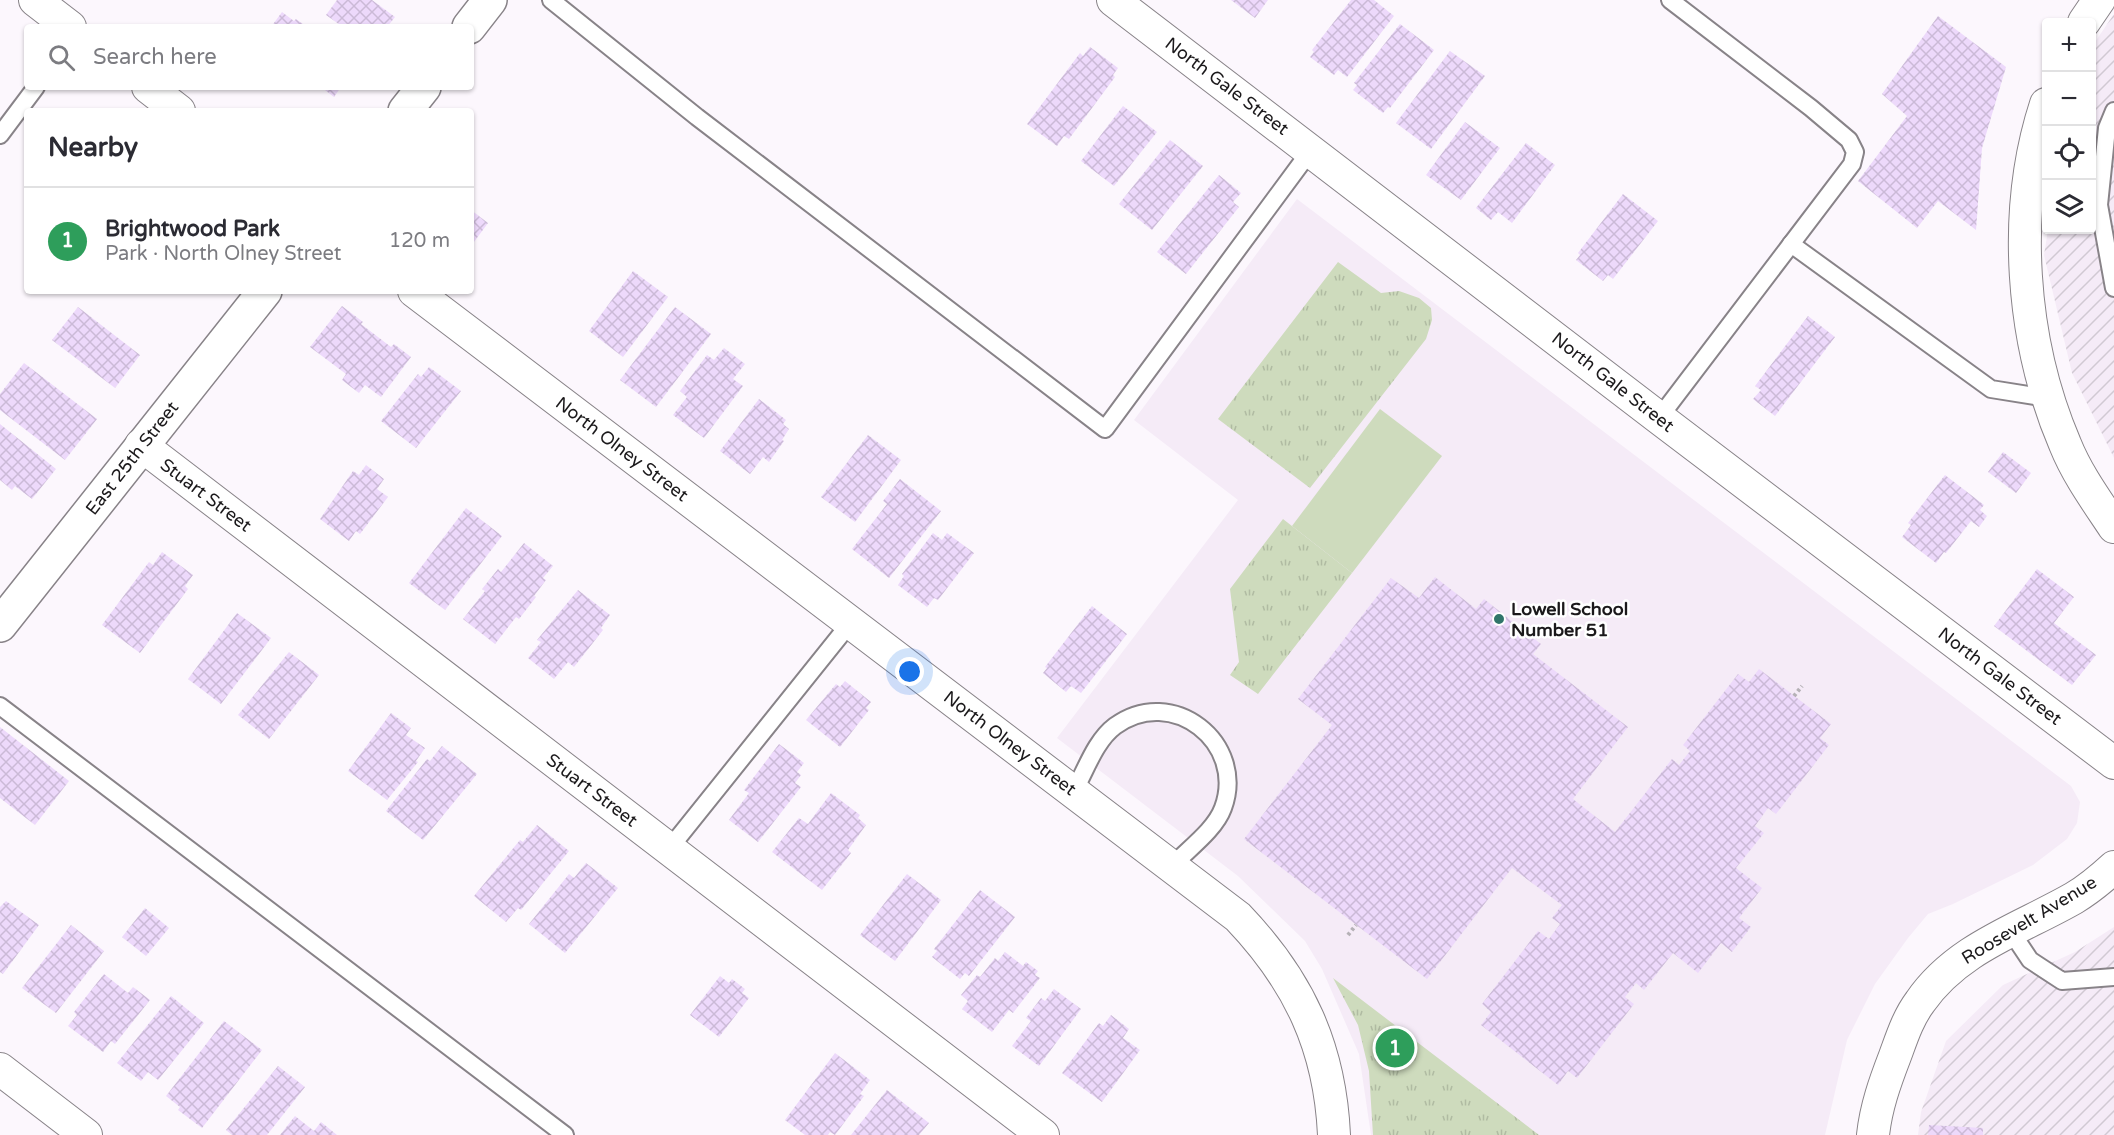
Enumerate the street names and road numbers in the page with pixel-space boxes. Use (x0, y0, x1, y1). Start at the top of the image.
street label: North Gale Street (1161, 32, 1293, 140)
street label: North Gale Street (1547, 327, 1679, 437)
street label: North Olney Street (551, 392, 693, 506)
street label: East 25th Street (81, 397, 183, 519)
street label: Stuart Street (156, 454, 256, 537)
street label: North Gale Street (1934, 622, 2066, 730)
street label: North Olney Street (939, 686, 1081, 800)
street label: Stuart Street (542, 749, 642, 832)
street label: Roosevelt Avenue (1958, 871, 2100, 969)

